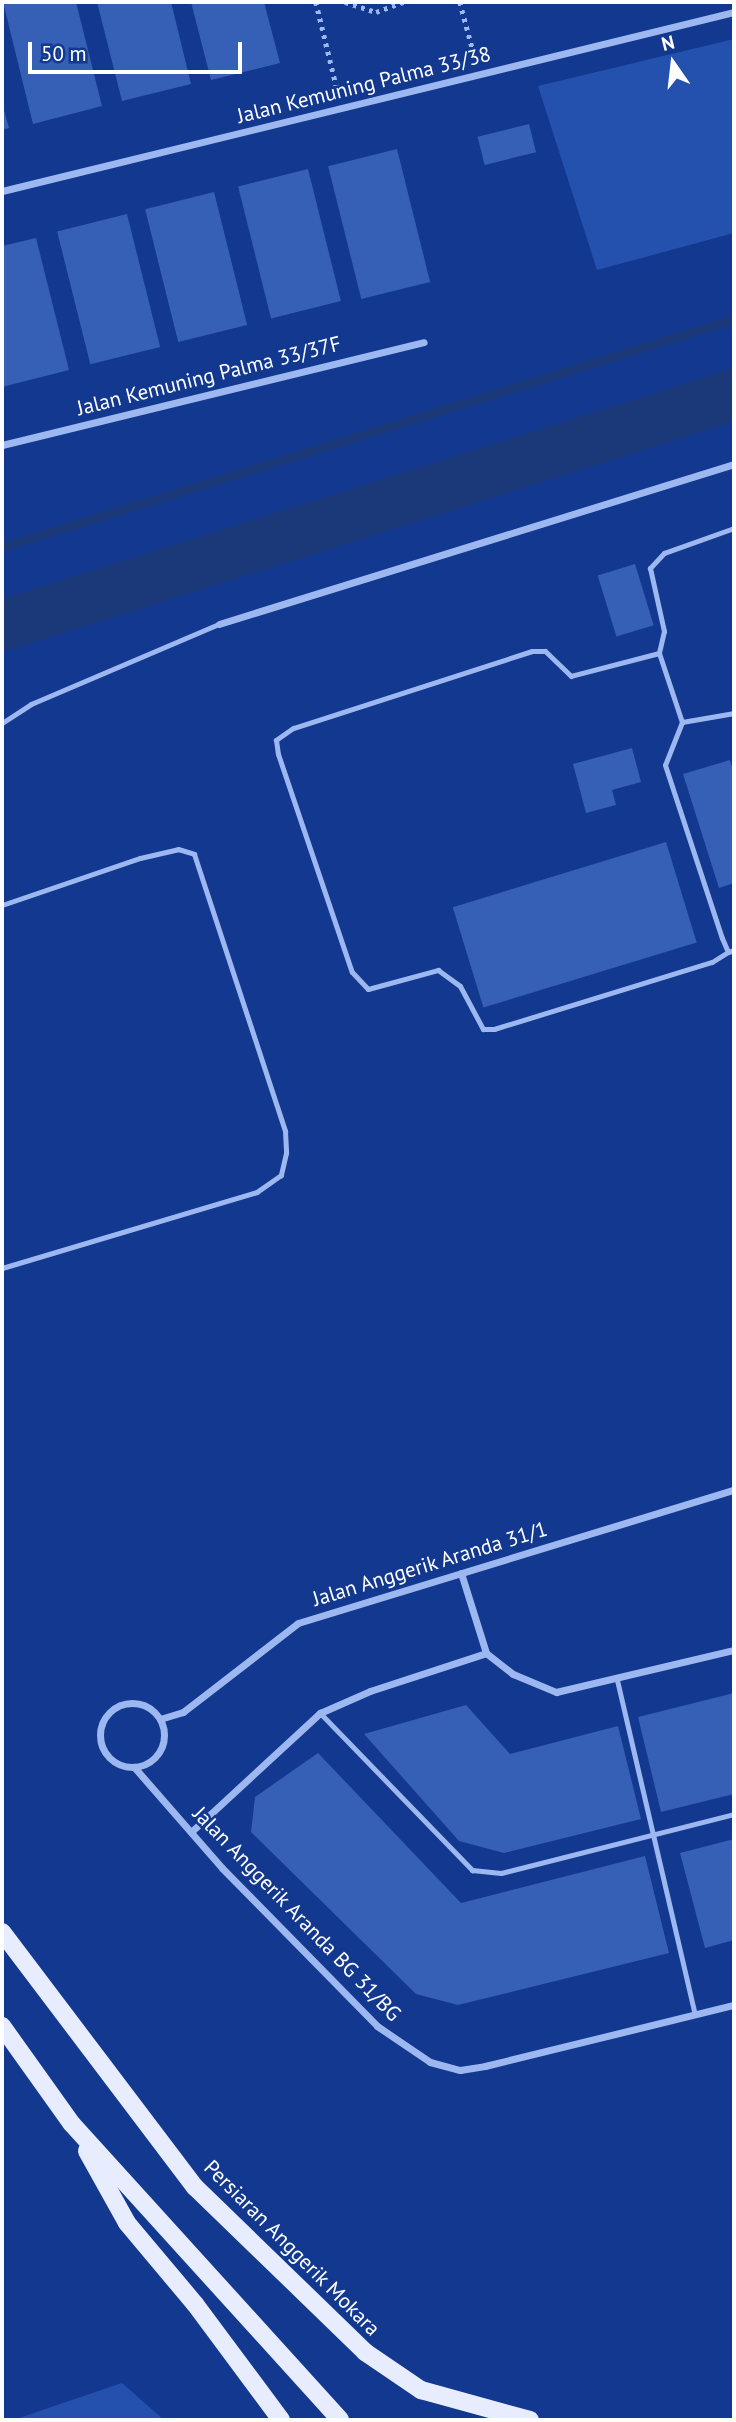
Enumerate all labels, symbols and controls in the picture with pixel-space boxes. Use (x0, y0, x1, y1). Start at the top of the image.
scale bar (32, 28, 245, 72)
north arrow (638, 28, 708, 98)
text: N (659, 29, 677, 56)
text: 50 m (41, 40, 87, 67)
street label: Jalan Kemuning Palma 33/38 (235, 41, 493, 129)
street label: Jalan Kemuning Palma 33/37F (74, 331, 344, 421)
street label: Jalan Anggerik Aranda 31/1 (309, 1516, 551, 1612)
street label: Jalan Anggerik Aranda BG 31/BG (187, 1801, 407, 2027)
street label: Persiaran Anggerik Mokara (198, 2154, 386, 2342)

